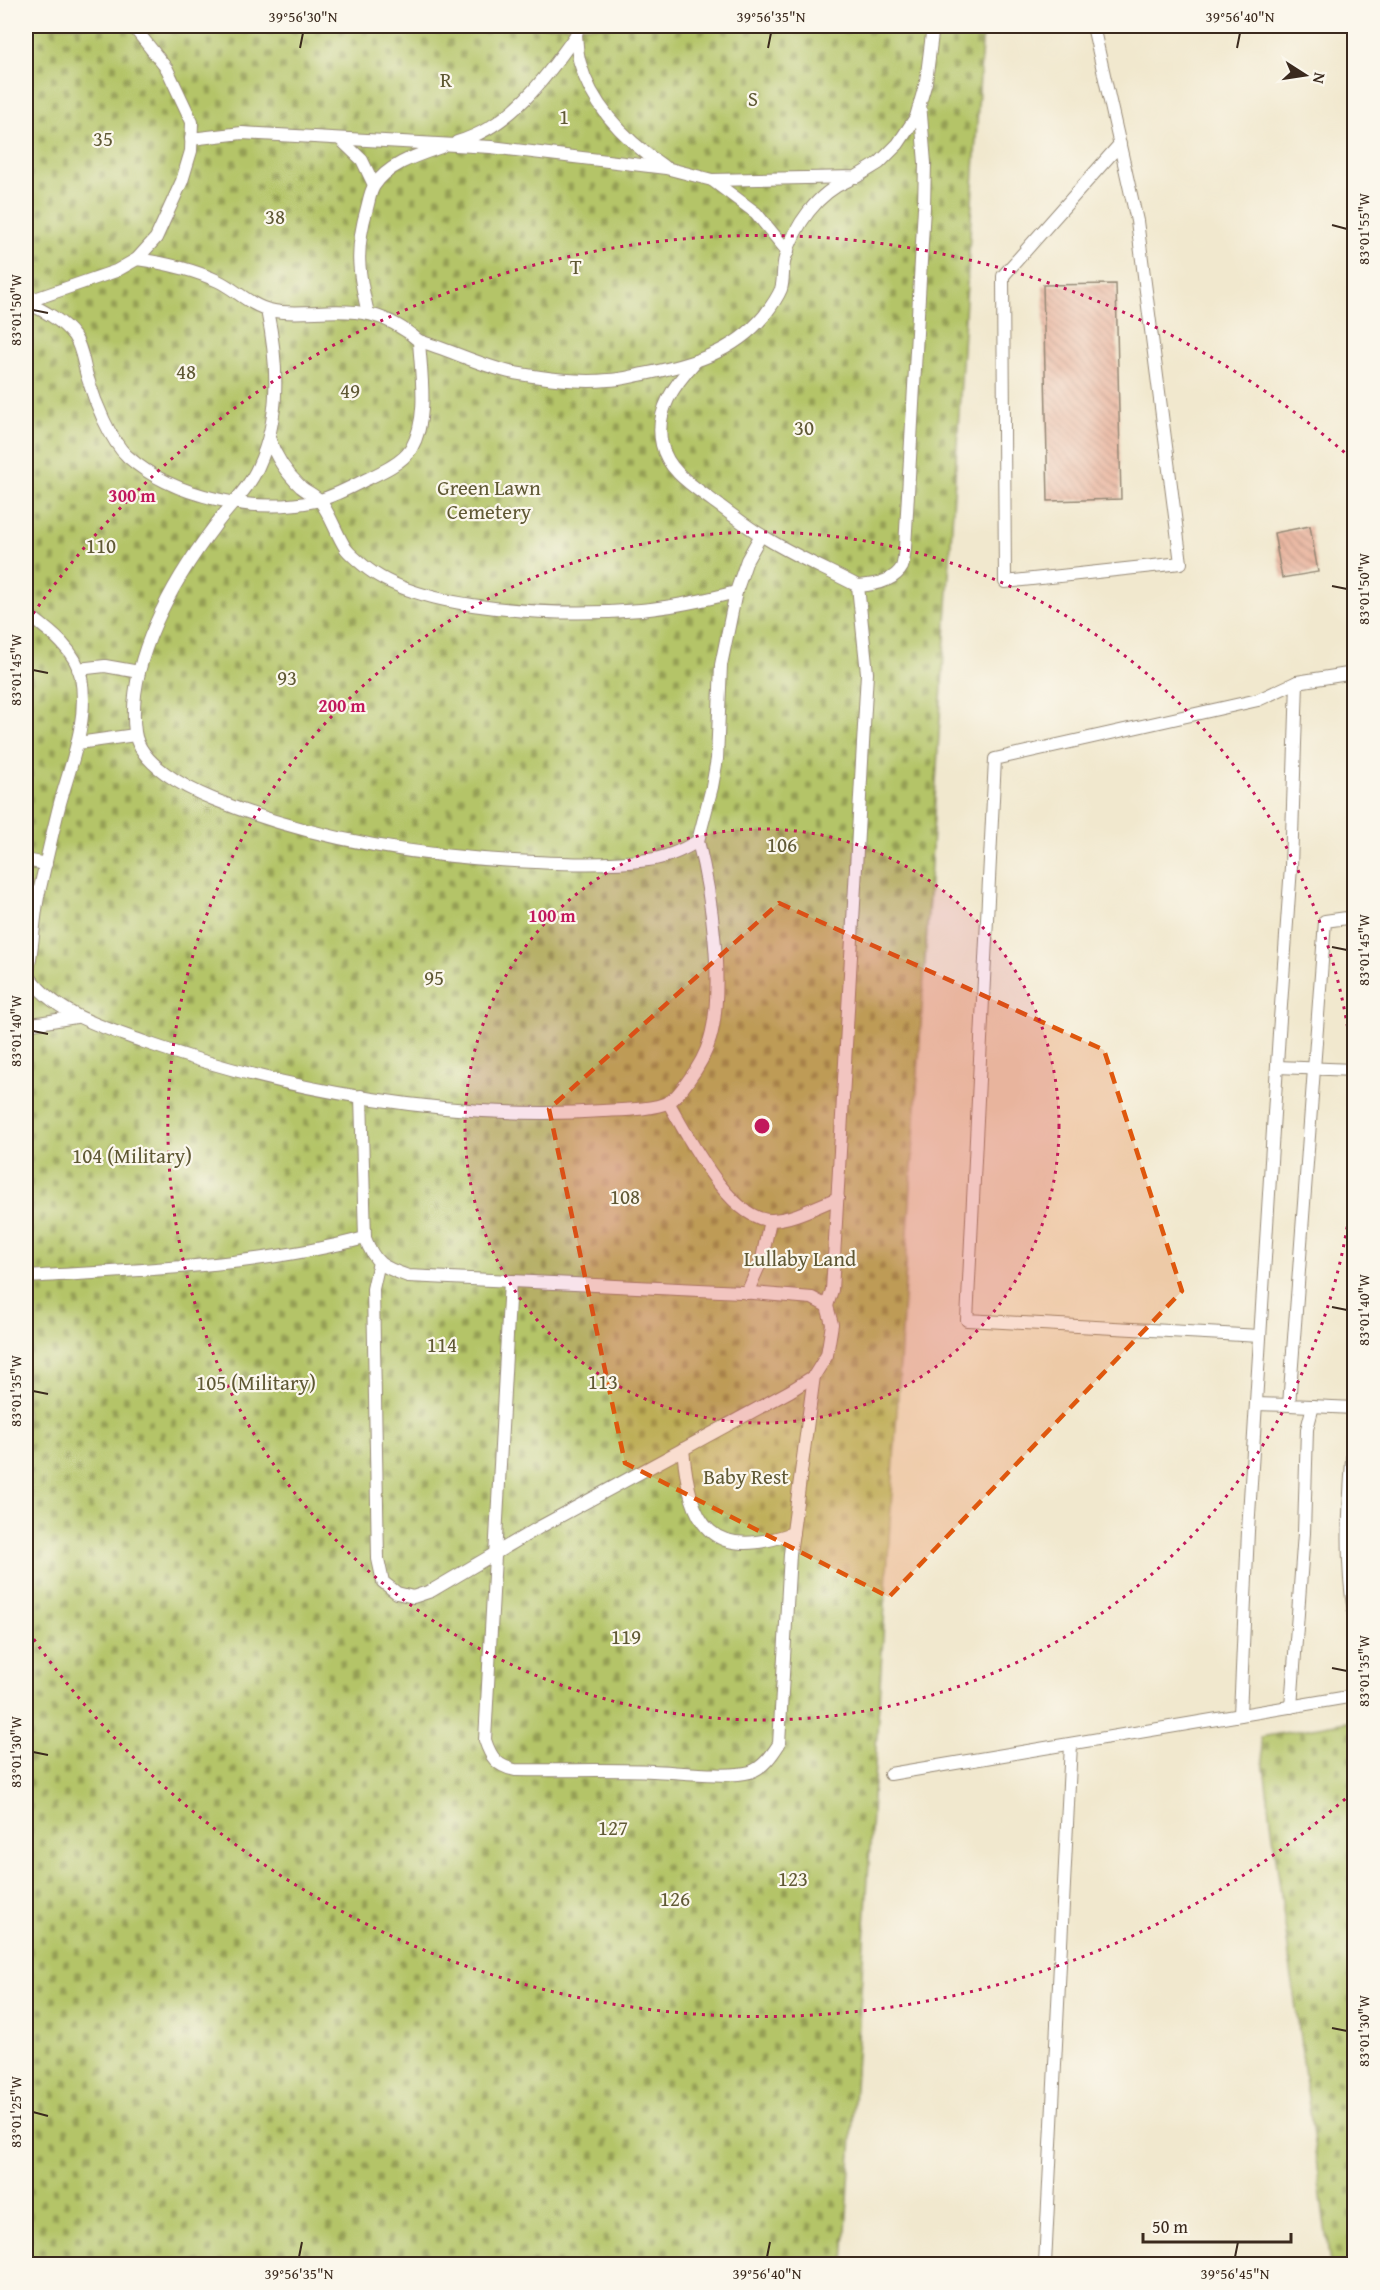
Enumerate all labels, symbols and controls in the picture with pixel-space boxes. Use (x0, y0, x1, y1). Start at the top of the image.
text: 39°56'30"N (269, 6, 338, 27)
text: 39°56'35"N (737, 6, 806, 27)
text: 39°56'40"N (1206, 6, 1275, 27)
north arrow (1275, 45, 1335, 105)
park label: R (440, 64, 453, 95)
text: N (1307, 70, 1333, 86)
park label: S (748, 83, 758, 114)
park label: 1 (559, 101, 569, 132)
park label: 35 (93, 123, 113, 154)
text: 83°01'55"W (1353, 193, 1374, 265)
park label: 38 (265, 201, 285, 232)
park label: T (570, 251, 582, 282)
text: 83°01'50"W (5, 274, 26, 346)
park label: 48 (176, 356, 196, 387)
park label: 49 (340, 375, 360, 406)
park label: 30 (794, 412, 814, 443)
park label: Green Lawn Cemetery (437, 472, 541, 527)
text: 300 m (108, 482, 156, 509)
park label: 110 (86, 530, 116, 561)
text: 83°01'50"W (1353, 553, 1374, 625)
text: 83°01'45"W (5, 634, 26, 706)
park label: 93 (277, 662, 297, 693)
text: 200 m (318, 692, 366, 719)
park label: 106 (767, 829, 797, 860)
text: 100 m (528, 902, 576, 929)
text: 83°01'45"W (1353, 914, 1374, 986)
park label: 95 (424, 962, 444, 993)
text: 83°01'40"W (5, 995, 26, 1067)
centre of rings (752, 1116, 772, 1136)
park label: 104 (Military) (72, 1140, 192, 1171)
park label: 108 (610, 1181, 640, 1212)
park label: Lullaby Land (744, 1243, 857, 1274)
text: 83°01'40"W (1353, 1274, 1374, 1346)
park label: 114 (427, 1329, 457, 1360)
text: 83°01'35"W (5, 1355, 26, 1427)
park label: 113 (588, 1366, 618, 1397)
park label: 105 (Military) (196, 1367, 316, 1398)
park label: Baby Rest (703, 1461, 789, 1492)
park label: 119 (611, 1621, 641, 1652)
text: 83°01'35"W (1353, 1635, 1374, 1707)
text: 83°01'30"W (5, 1716, 26, 1788)
park label: 127 (598, 1812, 628, 1843)
park label: 123 (778, 1863, 808, 1894)
park label: 126 (660, 1883, 690, 1914)
text: 83°01'30"W (1353, 1995, 1374, 2067)
text: 83°01'25"W (5, 2076, 26, 2148)
scale bar (1143, 2206, 1292, 2244)
text: 50 m (1152, 2213, 1188, 2240)
text: 39°56'35"N (265, 2263, 334, 2284)
text: 39°56'40"N (733, 2263, 802, 2284)
text: 39°56'45"N (1201, 2263, 1270, 2284)

